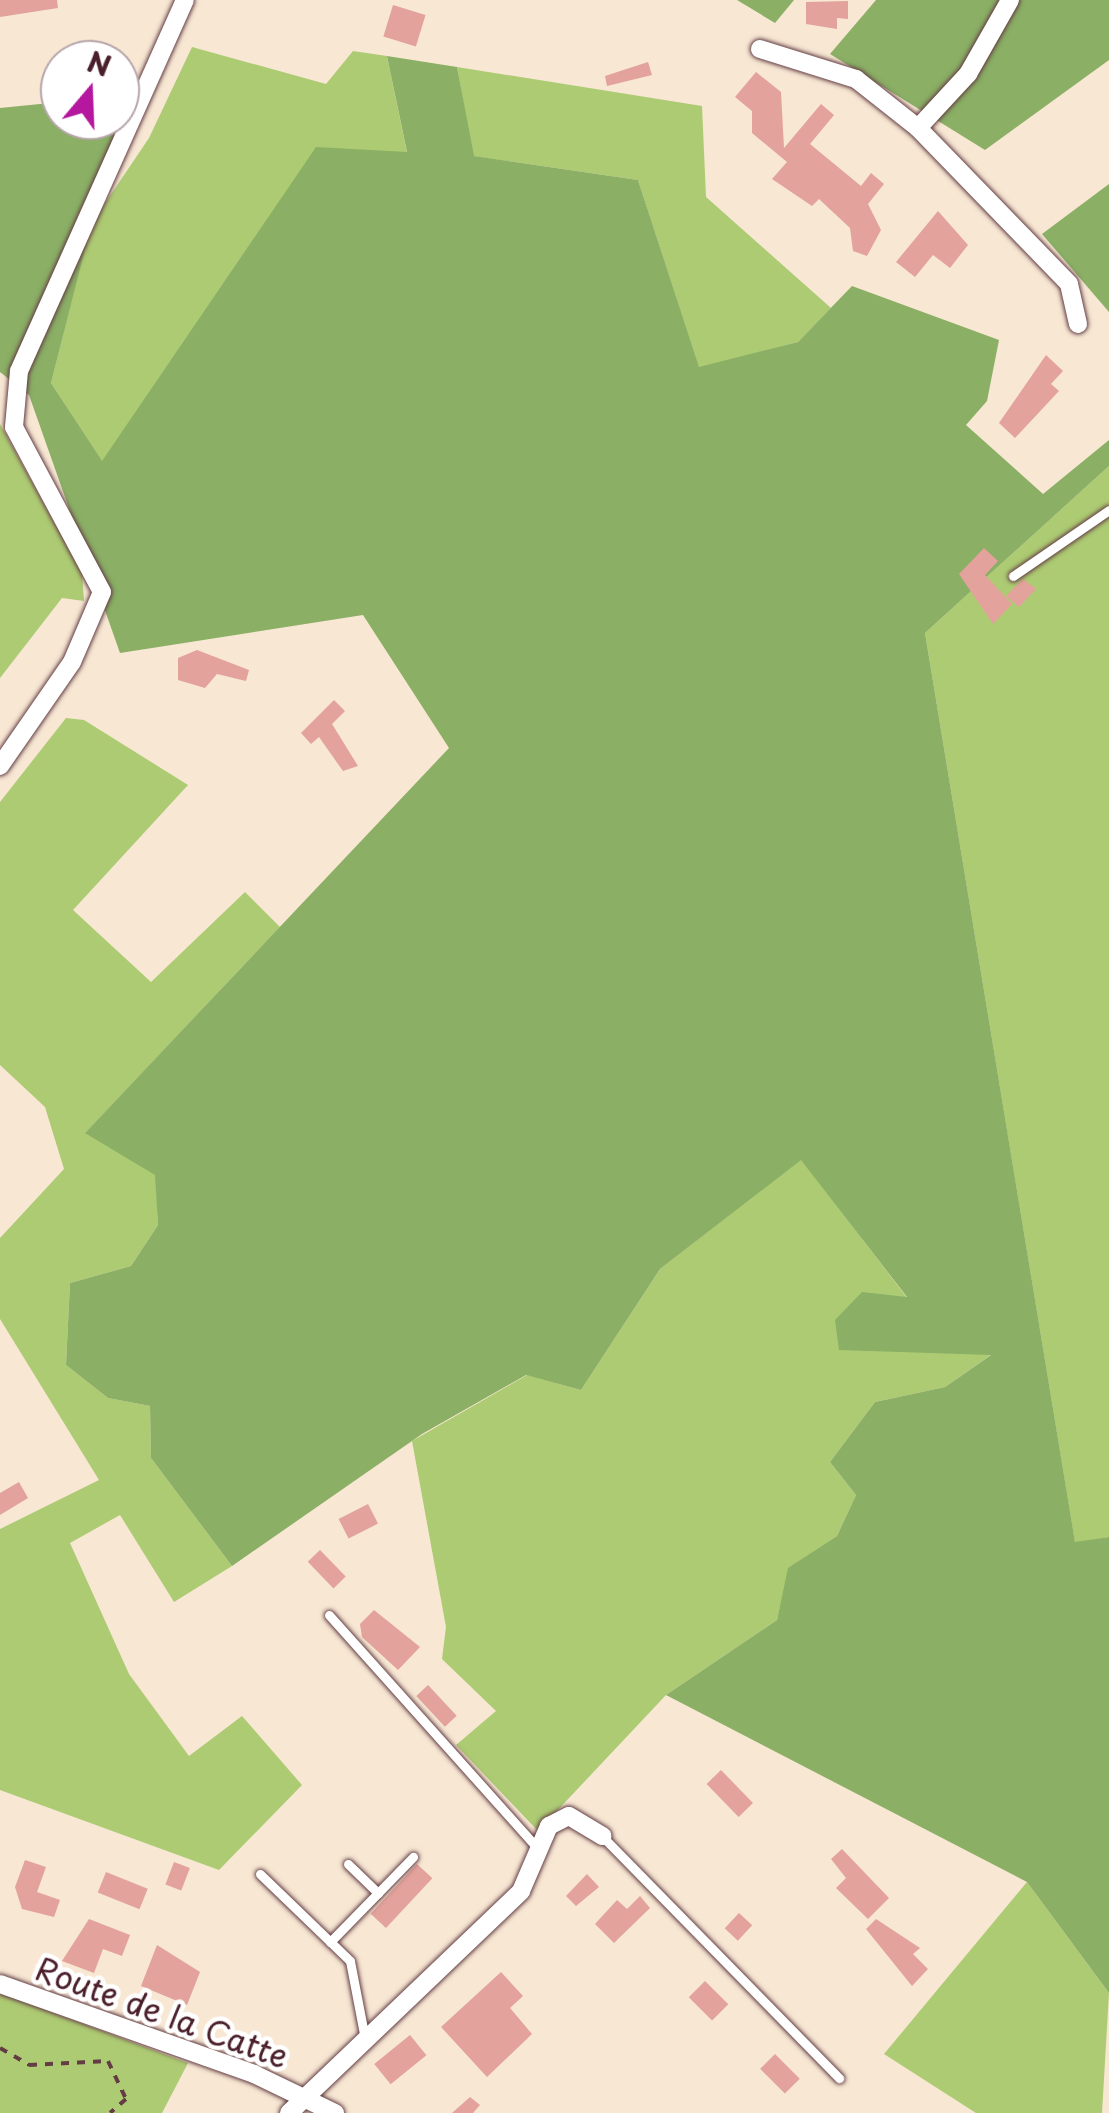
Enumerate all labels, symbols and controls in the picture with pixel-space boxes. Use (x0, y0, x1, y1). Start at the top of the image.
text: N (82, 39, 117, 87)
north arrow (40, 40, 140, 140)
street label: Route de la Catte (29, 1948, 295, 2076)

